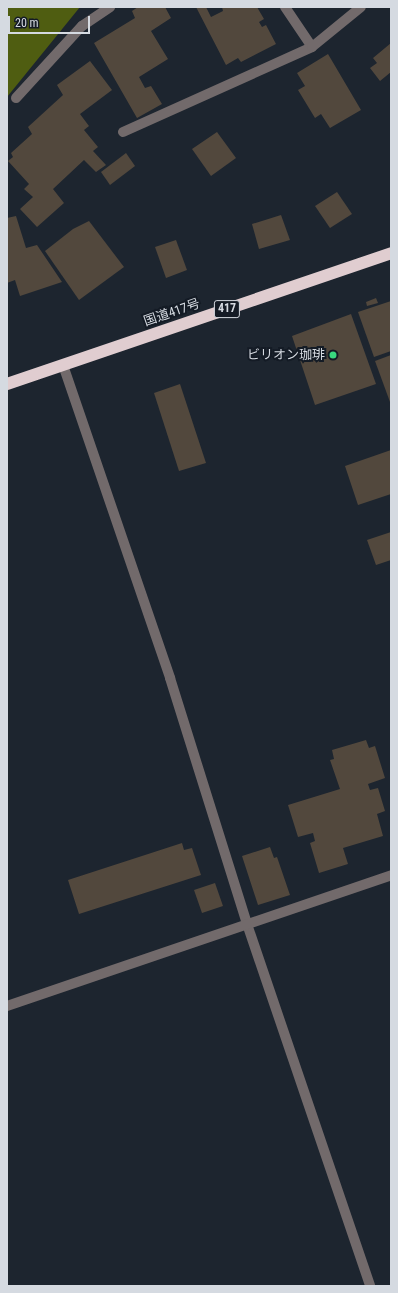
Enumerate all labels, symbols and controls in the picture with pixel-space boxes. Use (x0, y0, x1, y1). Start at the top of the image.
scale bar (10, 8, 92, 34)
text: 20 m (15, 16, 39, 30)
street label: 国道417号 (142, 296, 202, 330)
road number: 417 (213, 299, 241, 319)
place label: ビリオン珈琲 (247, 347, 325, 363)
marker: ビリオン珈琲 (328, 350, 338, 360)

